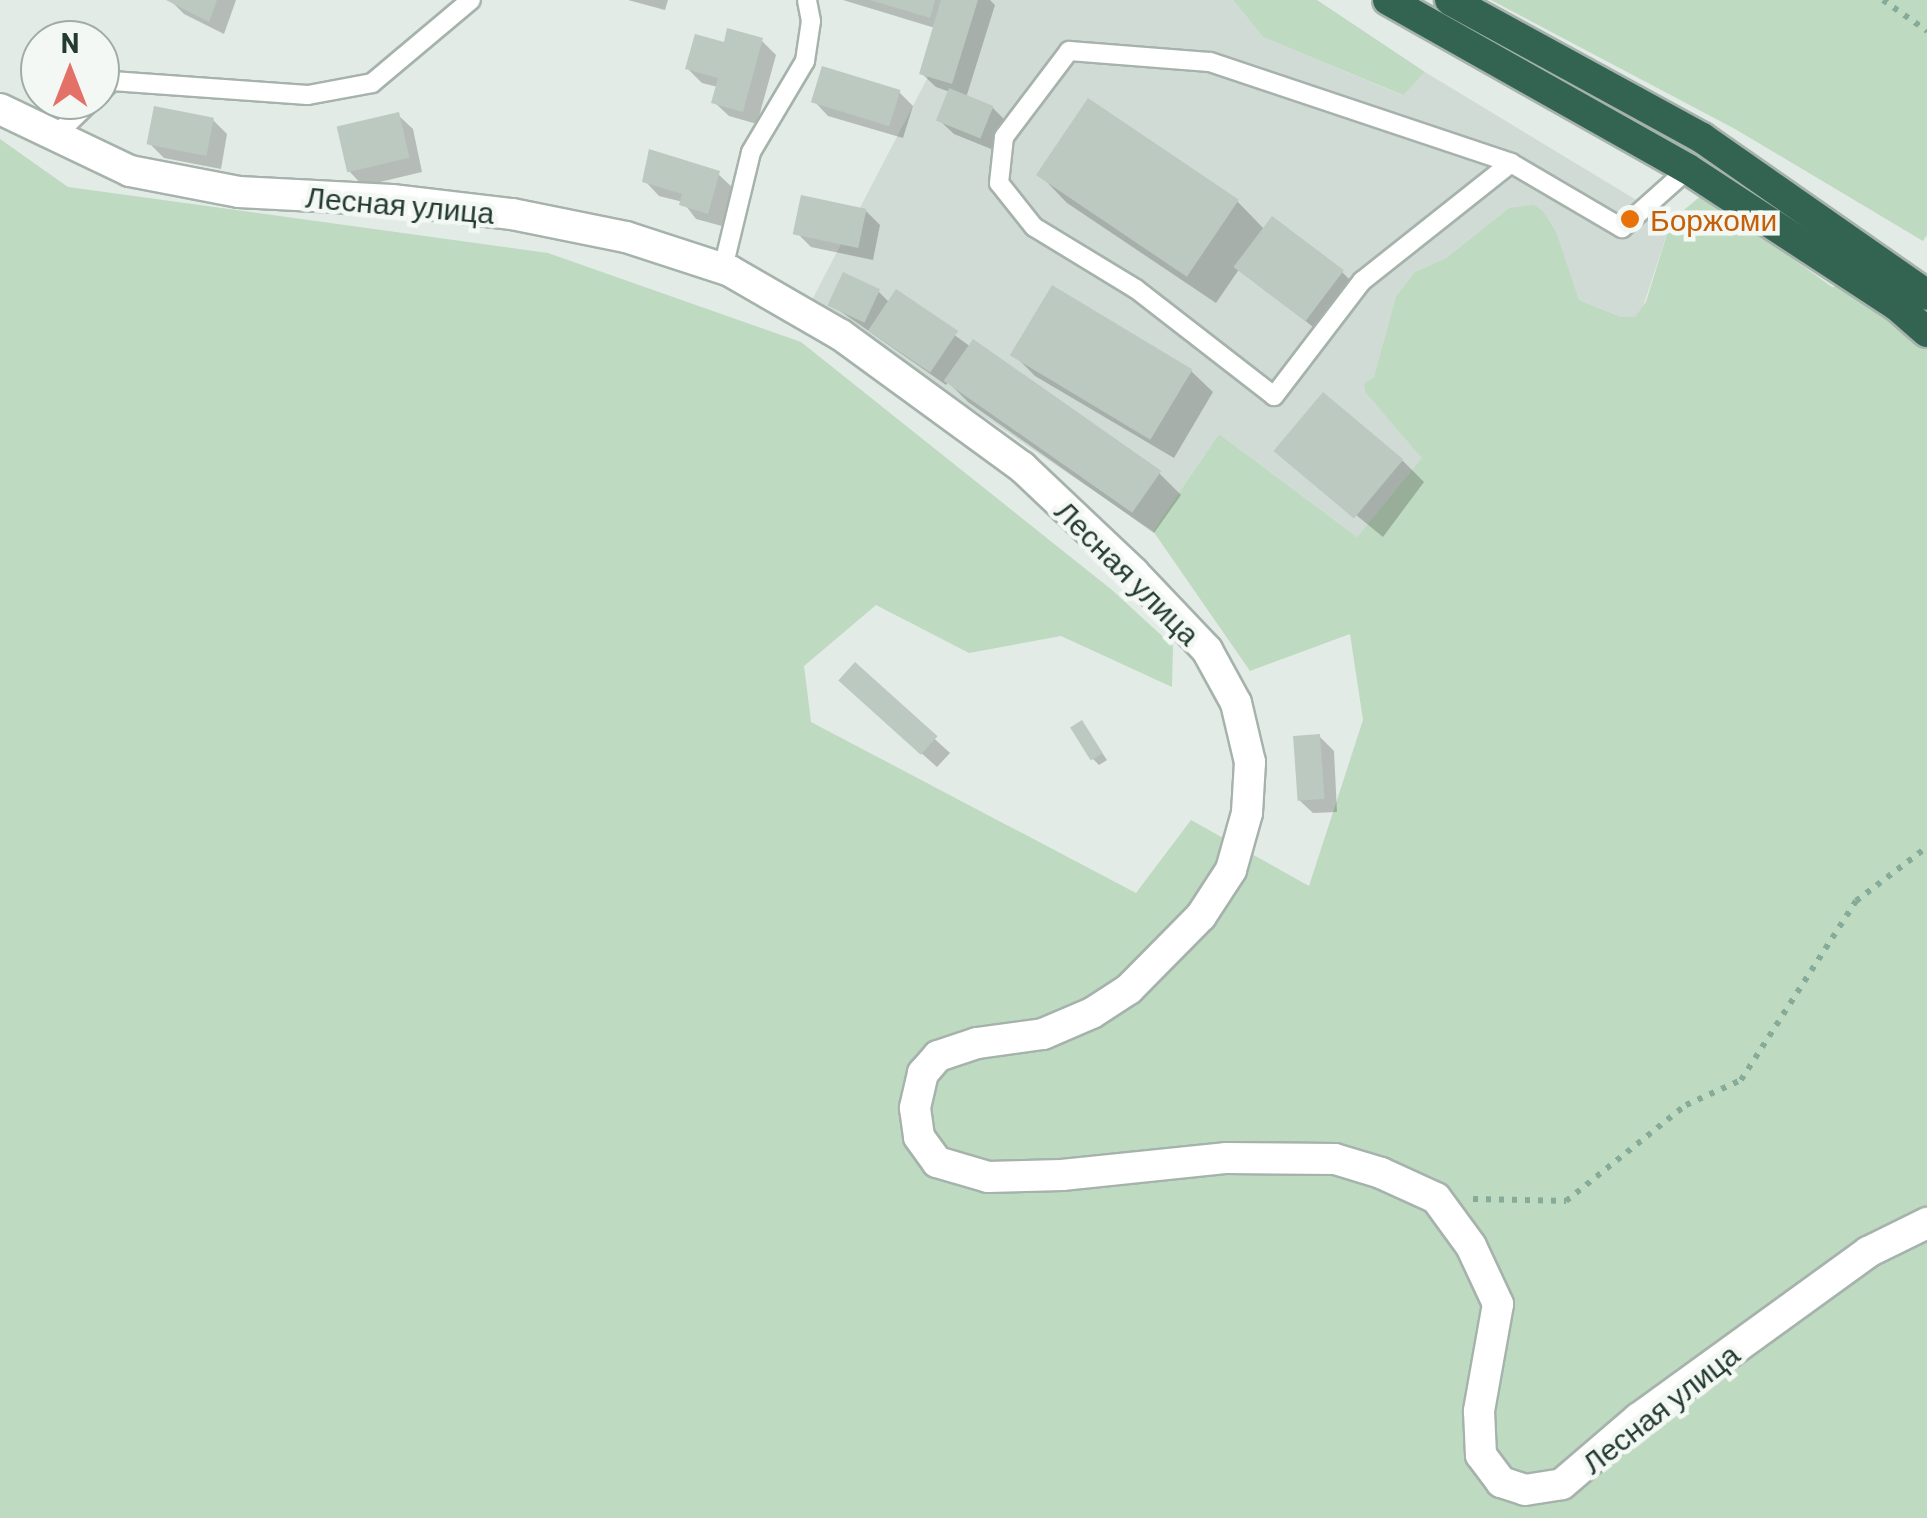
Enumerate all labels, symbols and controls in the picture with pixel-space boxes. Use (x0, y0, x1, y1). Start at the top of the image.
north arrow (20, 20, 120, 120)
text: N (61, 25, 79, 59)
street label: Лесная улица (304, 178, 496, 230)
place label: Боржоми (1650, 201, 1777, 237)
marker: Боржоми (1619, 208, 1641, 230)
street label: Лесная улица (1048, 492, 1208, 652)
street label: Лесная улица (1574, 1336, 1746, 1480)

